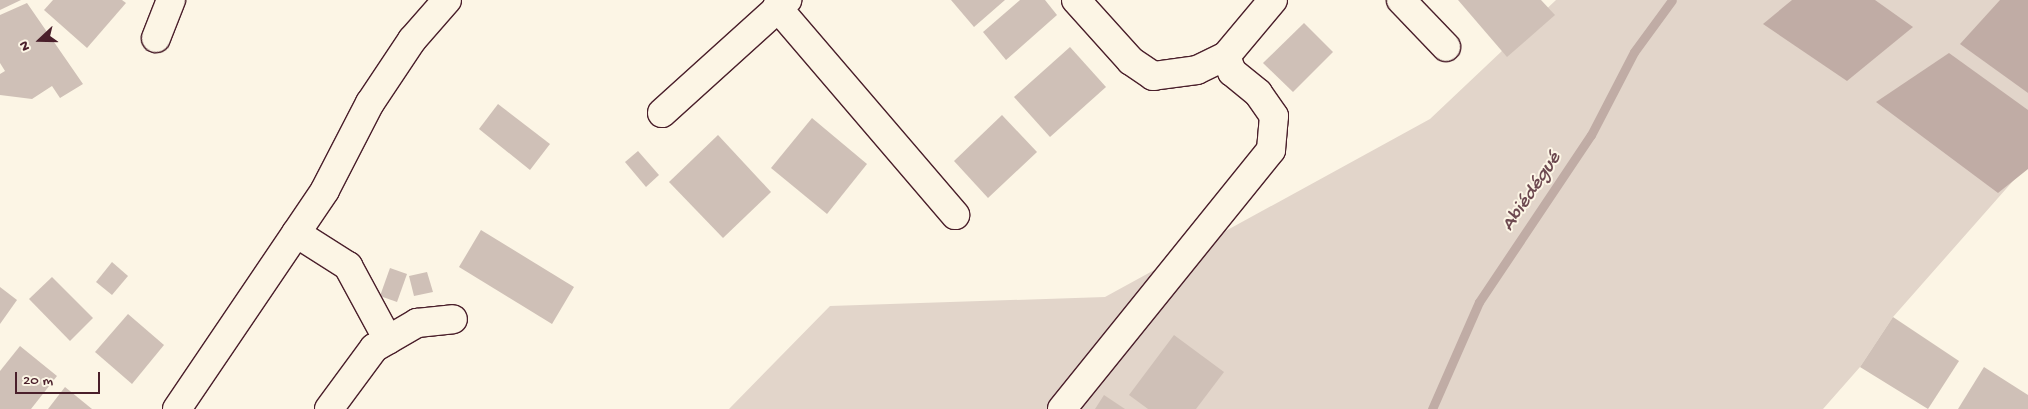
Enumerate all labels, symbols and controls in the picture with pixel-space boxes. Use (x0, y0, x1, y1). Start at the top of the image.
north arrow (15, 15, 65, 65)
text: N (16, 38, 35, 53)
water label: Abiédégué (1497, 148, 1567, 236)
scale bar (18, 362, 102, 394)
text: 20 m (23, 372, 53, 390)

